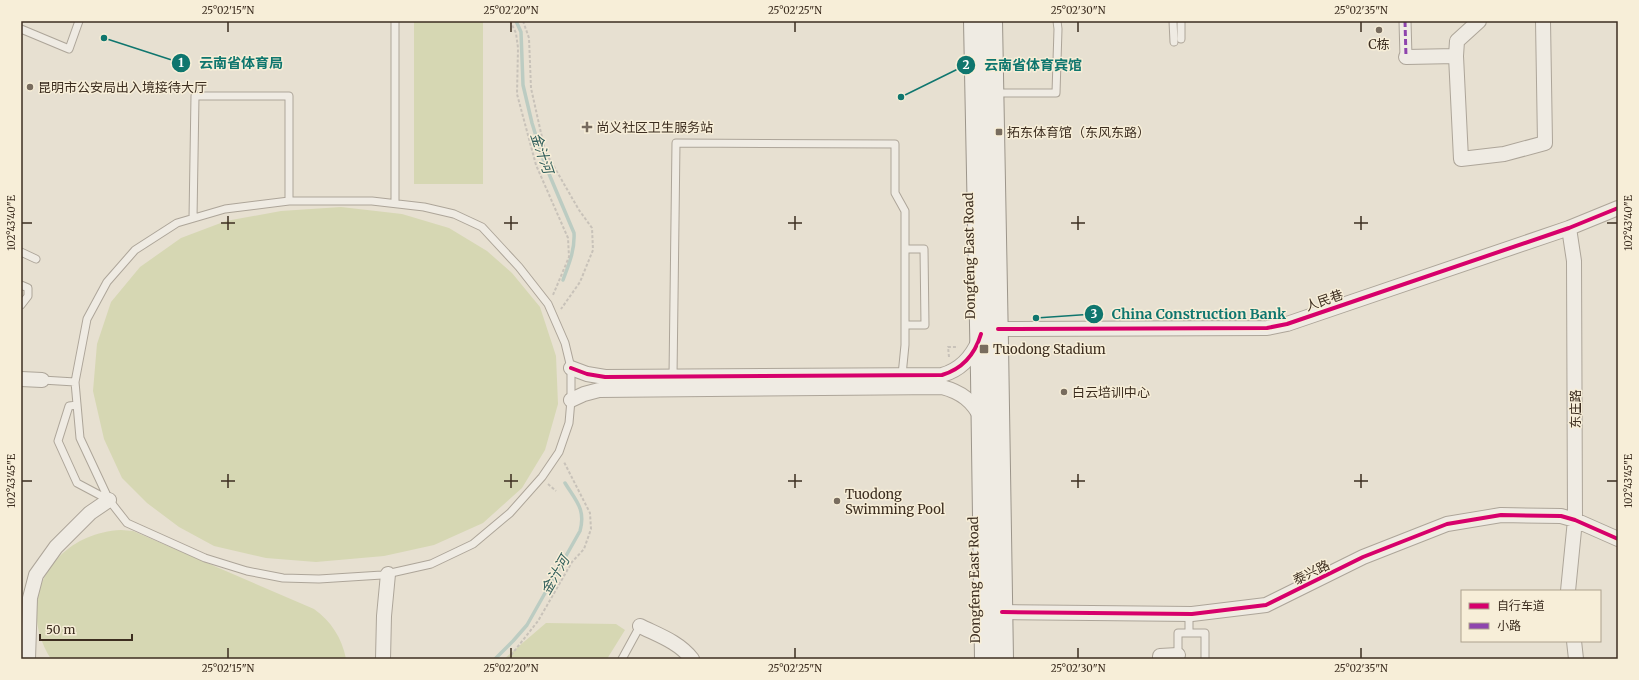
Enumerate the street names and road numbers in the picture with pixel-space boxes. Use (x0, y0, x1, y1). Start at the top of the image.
street label: Dongfeng East Road (960, 192, 979, 320)
street label: 人民巷 (1303, 286, 1345, 315)
street label: 东庄路 (1567, 389, 1584, 429)
street label: Dongfeng East Road (965, 516, 984, 644)
street label: 泰兴路 (1290, 556, 1332, 589)

